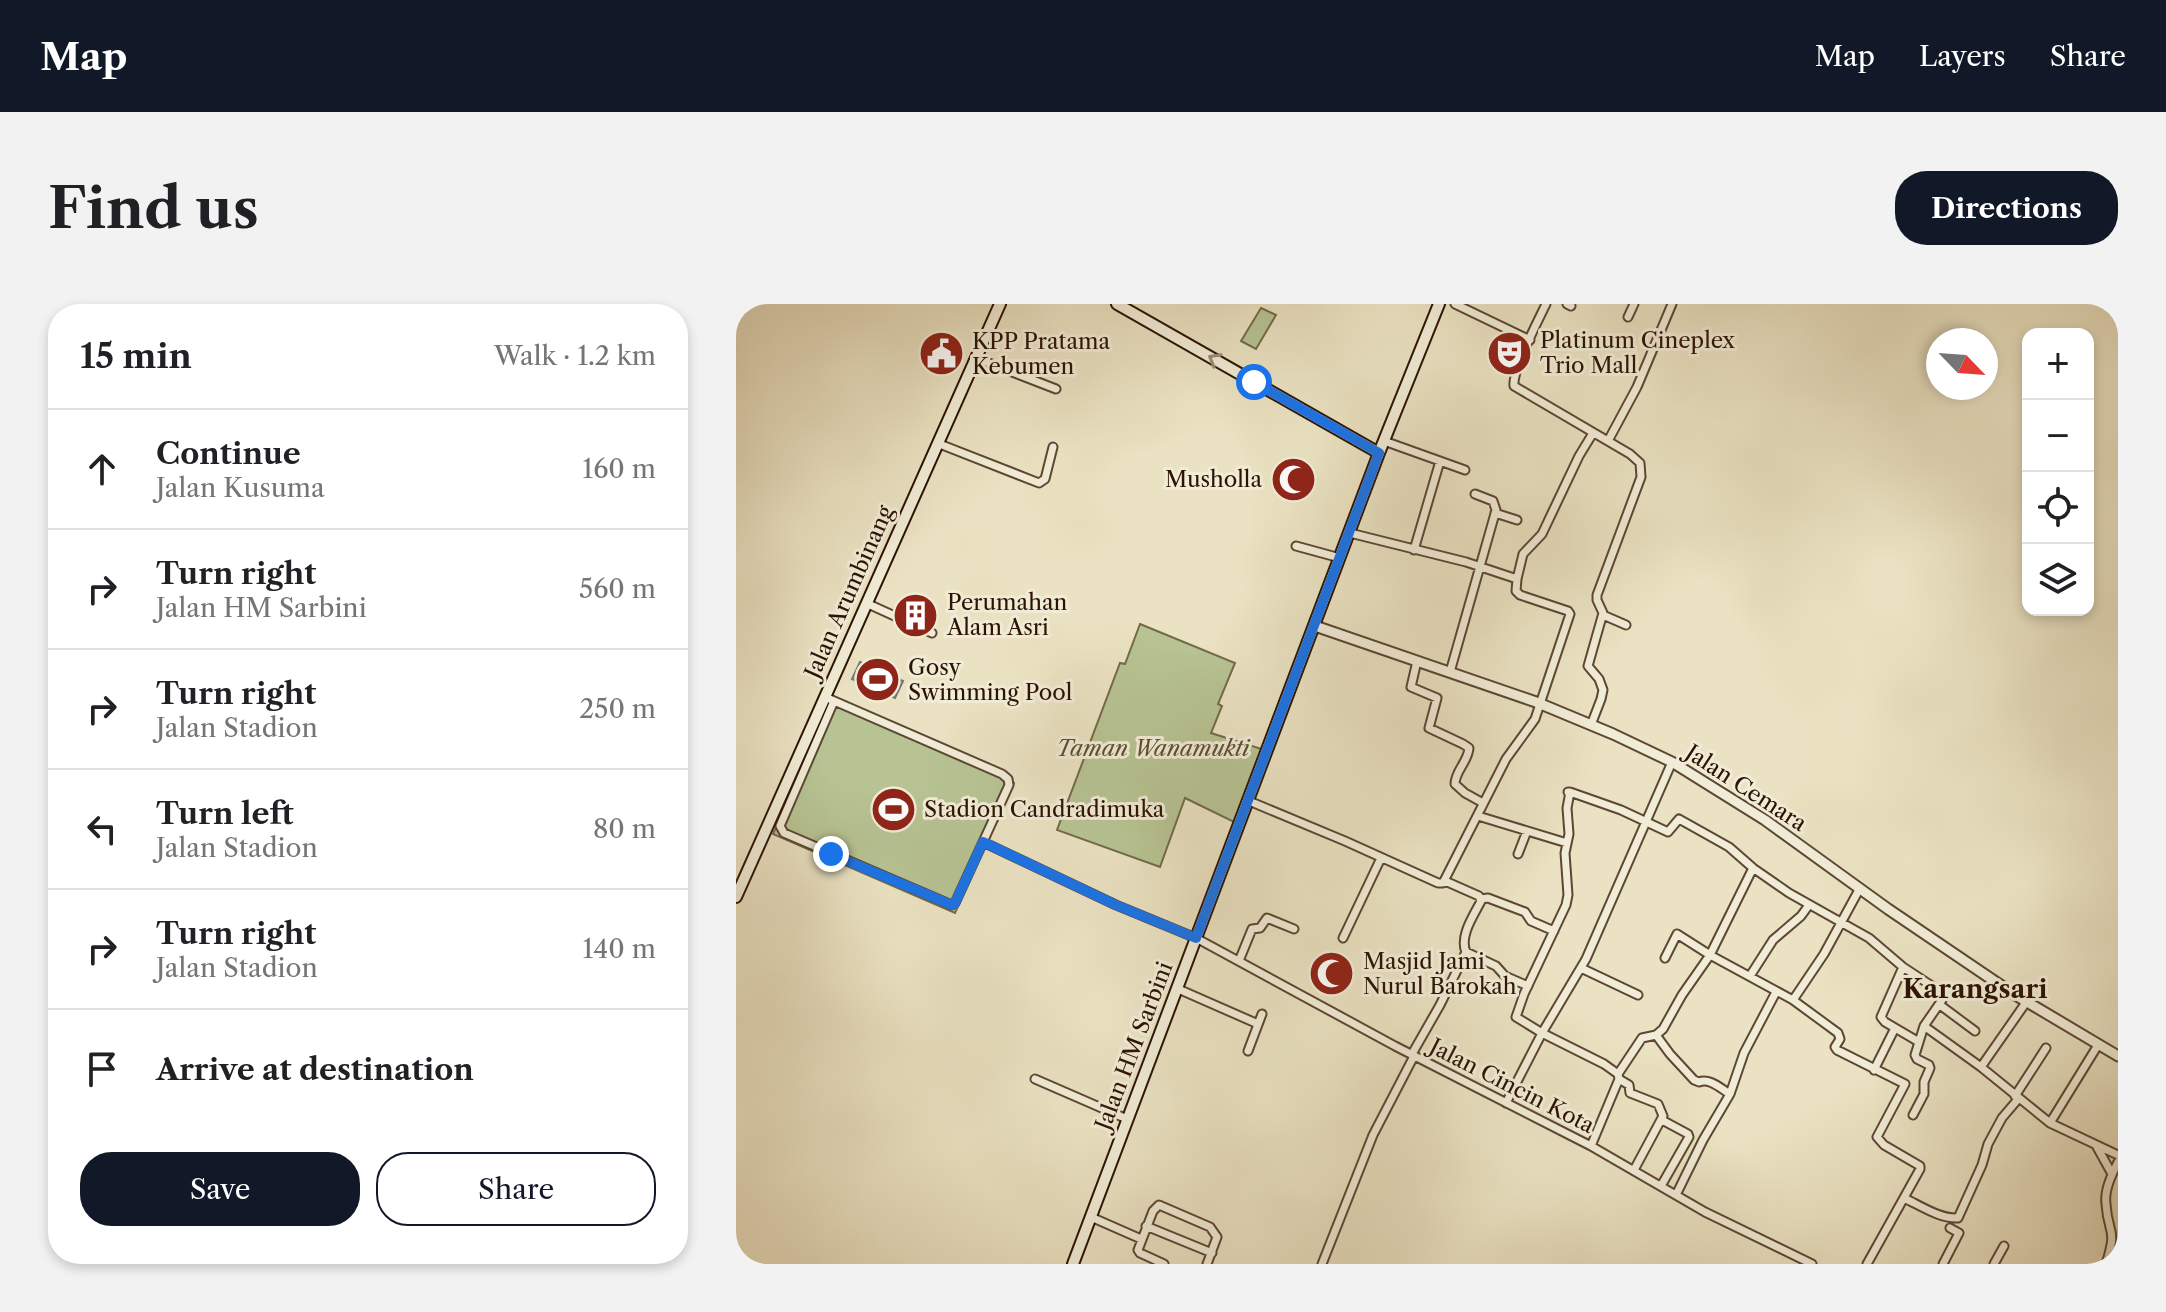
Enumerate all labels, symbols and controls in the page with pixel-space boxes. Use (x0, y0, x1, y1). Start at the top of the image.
text: Map (40, 33, 128, 80)
text: Map (1815, 39, 1875, 73)
text: Layers (1919, 39, 2006, 73)
text: Share (2050, 39, 2126, 73)
button: Directions (1895, 171, 2118, 245)
text: Find us (48, 174, 259, 243)
place label: Platinum Cineplex Trio Mall (1540, 327, 1735, 379)
place label: KPP Pratama Kebumen (972, 328, 1110, 380)
north arrow (1926, 328, 1998, 400)
map controls (2022, 328, 2094, 616)
button: + (2022, 328, 2094, 400)
theatre icon: Platinum Cineplex Trio Mall (1485, 329, 1533, 377)
public building icon: KPP Pratama Kebumen (917, 330, 965, 378)
text: 15 min (80, 335, 192, 377)
text: Walk · 1.2 km (494, 340, 656, 372)
one-way arrow (1208, 353, 1223, 369)
route start (1236, 364, 1272, 400)
button: − (2022, 400, 2094, 472)
text: Continue (156, 435, 301, 472)
icon: ahead (80, 447, 124, 491)
text: 160 m (582, 453, 656, 485)
mosque icon: Musholla (1269, 455, 1317, 503)
place label: Musholla (1165, 466, 1262, 493)
text: Jalan Kusuma (156, 472, 325, 504)
button: locate (2022, 472, 2094, 544)
street label: Jalan Arumbinang (798, 501, 899, 685)
button: layers (2022, 544, 2094, 616)
text: Turn right (156, 555, 316, 592)
icon: right (80, 567, 124, 611)
text: 560 m (579, 573, 656, 605)
place label: Perumahan Alam Asri (946, 589, 1068, 641)
building icon: Perumahan Alam Asri (892, 591, 940, 639)
text: Jalan HM Sarbini (156, 592, 367, 624)
place label: Gosy Swimming Pool (908, 654, 1073, 706)
sports icon: Gosy Swimming Pool (853, 656, 901, 704)
text: Turn right (156, 675, 316, 712)
icon: right (80, 687, 124, 731)
text: 250 m (579, 693, 656, 725)
text: Jalan Stadion (156, 712, 318, 744)
park label: Taman Wanamukti (1057, 735, 1251, 762)
street label: Jalan Cemara (1678, 737, 1812, 837)
sports icon: Stadion Candradimuka (869, 785, 917, 833)
text: Turn left (156, 795, 293, 832)
place label: Stadion Candradimuka (924, 796, 1165, 823)
icon: left (80, 807, 124, 851)
text: 80 m (593, 813, 656, 845)
text: Jalan Stadion (156, 832, 318, 864)
route end (813, 836, 849, 872)
text: Turn right (156, 915, 316, 952)
icon: right (80, 927, 124, 971)
text: 140 m (582, 933, 656, 965)
place label: Masjid Jami Nurul Barokah (1363, 948, 1517, 1000)
mosque icon: Masjid Jami Nurul Barokah (1308, 950, 1356, 998)
text: Jalan Stadion (156, 952, 318, 984)
street label: Jalan HM Sarbini (1088, 958, 1179, 1137)
district label: Karangsari (1902, 973, 2048, 1005)
street label: Jalan Cincin Kota (1422, 1031, 1599, 1139)
icon: arrive (80, 1047, 124, 1091)
text: Arrive at destination (156, 1051, 474, 1088)
button: Save (80, 1152, 360, 1226)
button: Share (376, 1152, 656, 1226)

